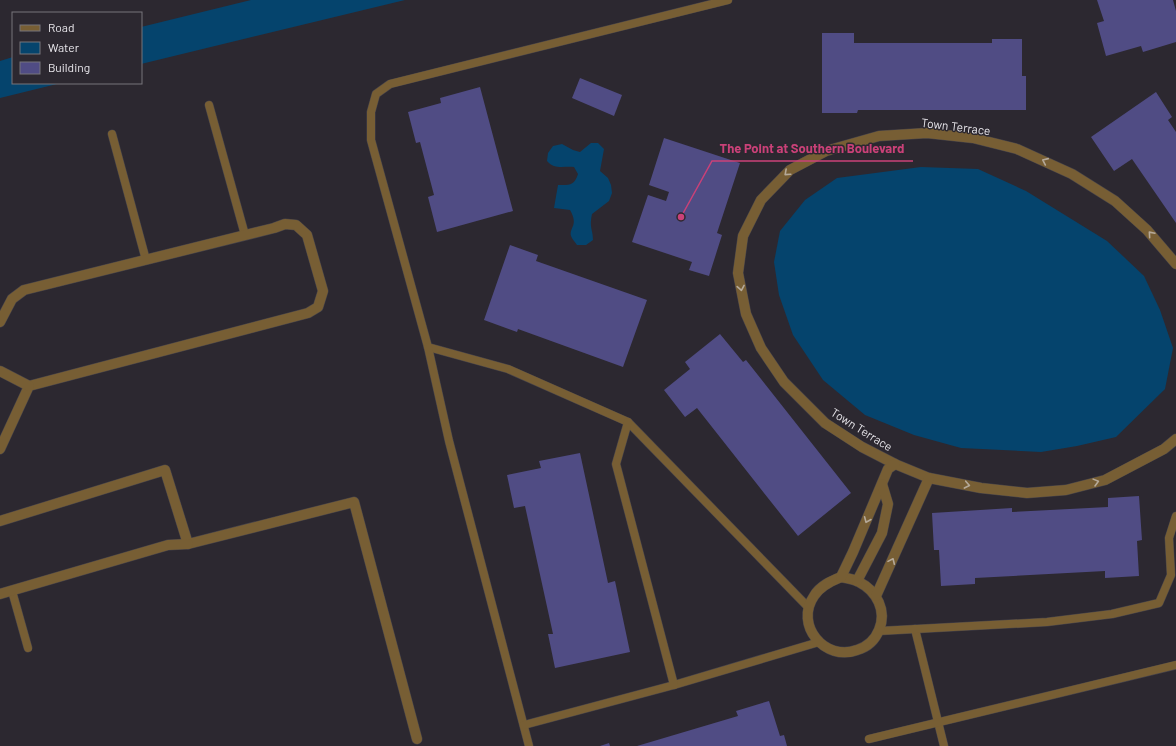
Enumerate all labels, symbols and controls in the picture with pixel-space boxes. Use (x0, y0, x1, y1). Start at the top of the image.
legend (12, 12, 142, 84)
text: Road (48, 20, 75, 34)
text: Water (48, 40, 80, 54)
text: Building (48, 60, 90, 74)
street label: Town Terrace (921, 115, 991, 137)
callout: The Point at Southern Boulevard (712, 136, 913, 161)
text: The Point at Southern Boulevard (720, 140, 904, 156)
one-way arrow (1041, 158, 1048, 166)
one-way arrow (784, 169, 792, 176)
one-way arrow (1148, 232, 1155, 239)
one-way arrow (736, 285, 745, 291)
street label: Town Terrace (829, 405, 895, 453)
one-way arrow (1092, 478, 1099, 487)
one-way arrow (964, 480, 971, 489)
one-way arrow (864, 515, 872, 523)
one-way arrow (888, 557, 896, 564)

